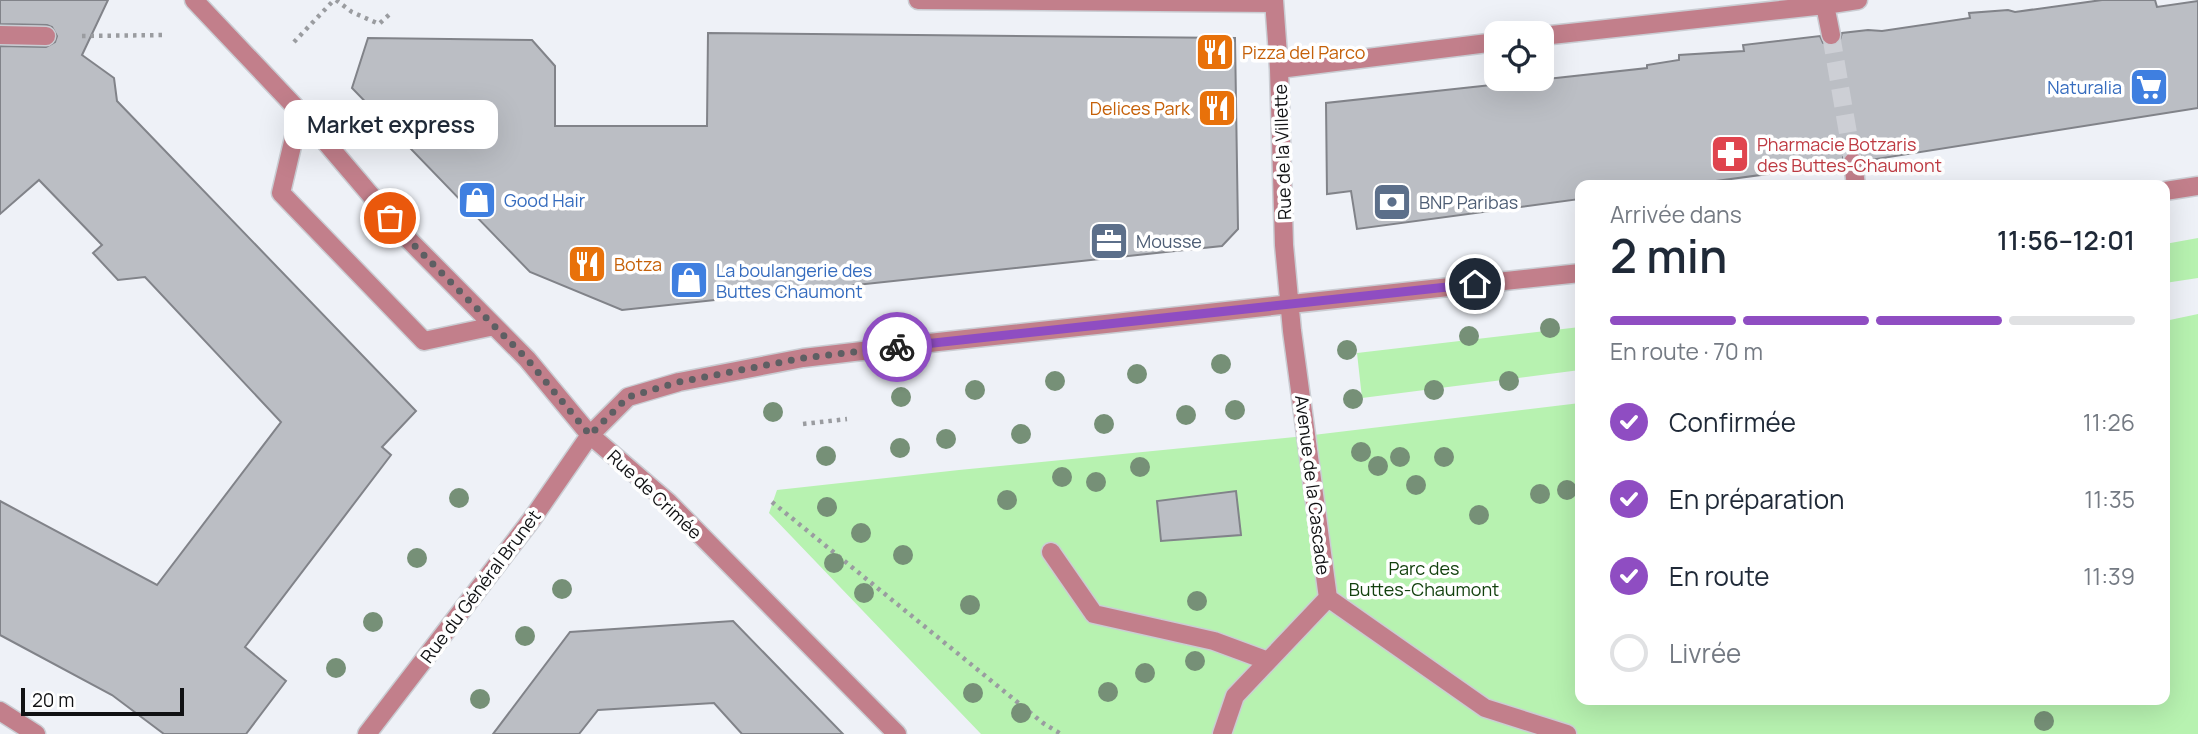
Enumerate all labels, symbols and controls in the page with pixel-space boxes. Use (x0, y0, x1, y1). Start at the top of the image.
map controls (1484, 21, 1554, 91)
button: locate (1484, 21, 1554, 91)
restaurant icon: Pizza del Parco (1194, 31, 1236, 73)
place label: Pizza del Parco (1242, 40, 1365, 64)
supermarket icon: Naturalia (2128, 66, 2170, 108)
place label: Naturalia (2047, 75, 2122, 99)
street label: Rue de la Villette (1268, 83, 1296, 221)
restaurant icon: Delices Park (1196, 87, 1238, 129)
place label: Delices Park (1090, 96, 1191, 120)
callout: Market express (283, 99, 497, 148)
text: Market express (307, 108, 475, 140)
place label: Pharmacie Botzaris des Buttes-Chaumont (1757, 132, 1942, 177)
pharmacy icon: Pharmacie Botzaris des Buttes-Chaumont (1709, 133, 1751, 175)
shop icon: Good Hair (456, 179, 498, 221)
bank icon: BNP Paribas (1371, 181, 1413, 223)
pin (360, 188, 420, 248)
place label: Good Hair (504, 188, 586, 212)
place label: BNP Paribas (1419, 190, 1518, 214)
text: Arrivée dans (1610, 198, 1742, 230)
icon: bag (371, 199, 409, 237)
office icon: Mousse (1088, 220, 1130, 262)
text: 11:56–12:01 (1997, 222, 2135, 258)
text: 2 min (1610, 224, 1727, 287)
place label: Mousse (1136, 229, 1202, 253)
restaurant icon: Botza (566, 243, 608, 285)
place label: Botza (614, 252, 662, 276)
pin (1445, 254, 1505, 314)
place label: La boulangerie des Buttes Chaumont (716, 258, 872, 303)
shop icon: La boulangerie des Buttes Chaumont (668, 259, 710, 301)
icon: home (1456, 265, 1494, 303)
courier (862, 312, 932, 382)
icon: bike (878, 328, 916, 366)
text: En route · 70 m (1610, 335, 1763, 367)
street label: Avenue de la Cascade (1290, 394, 1336, 576)
icon: check (1610, 403, 1648, 441)
text: Confirmée (1669, 404, 1796, 440)
text: 11:26 (2083, 406, 2135, 438)
street label: Rue de Crimée (603, 444, 707, 544)
icon: check (1610, 480, 1648, 518)
text: En préparation (1669, 481, 1844, 517)
text: 11:35 (2084, 483, 2135, 515)
street label: Rue du Général Brunet (415, 505, 545, 667)
park label: Parc des Buttes-Chaumont (1349, 556, 1499, 601)
icon: check (1610, 557, 1648, 595)
text: En route (1669, 558, 1770, 594)
text: 11:39 (2083, 560, 2135, 592)
text: Livrée (1669, 635, 1741, 671)
scale bar (21, 685, 184, 717)
text: 20 m (32, 687, 74, 713)

